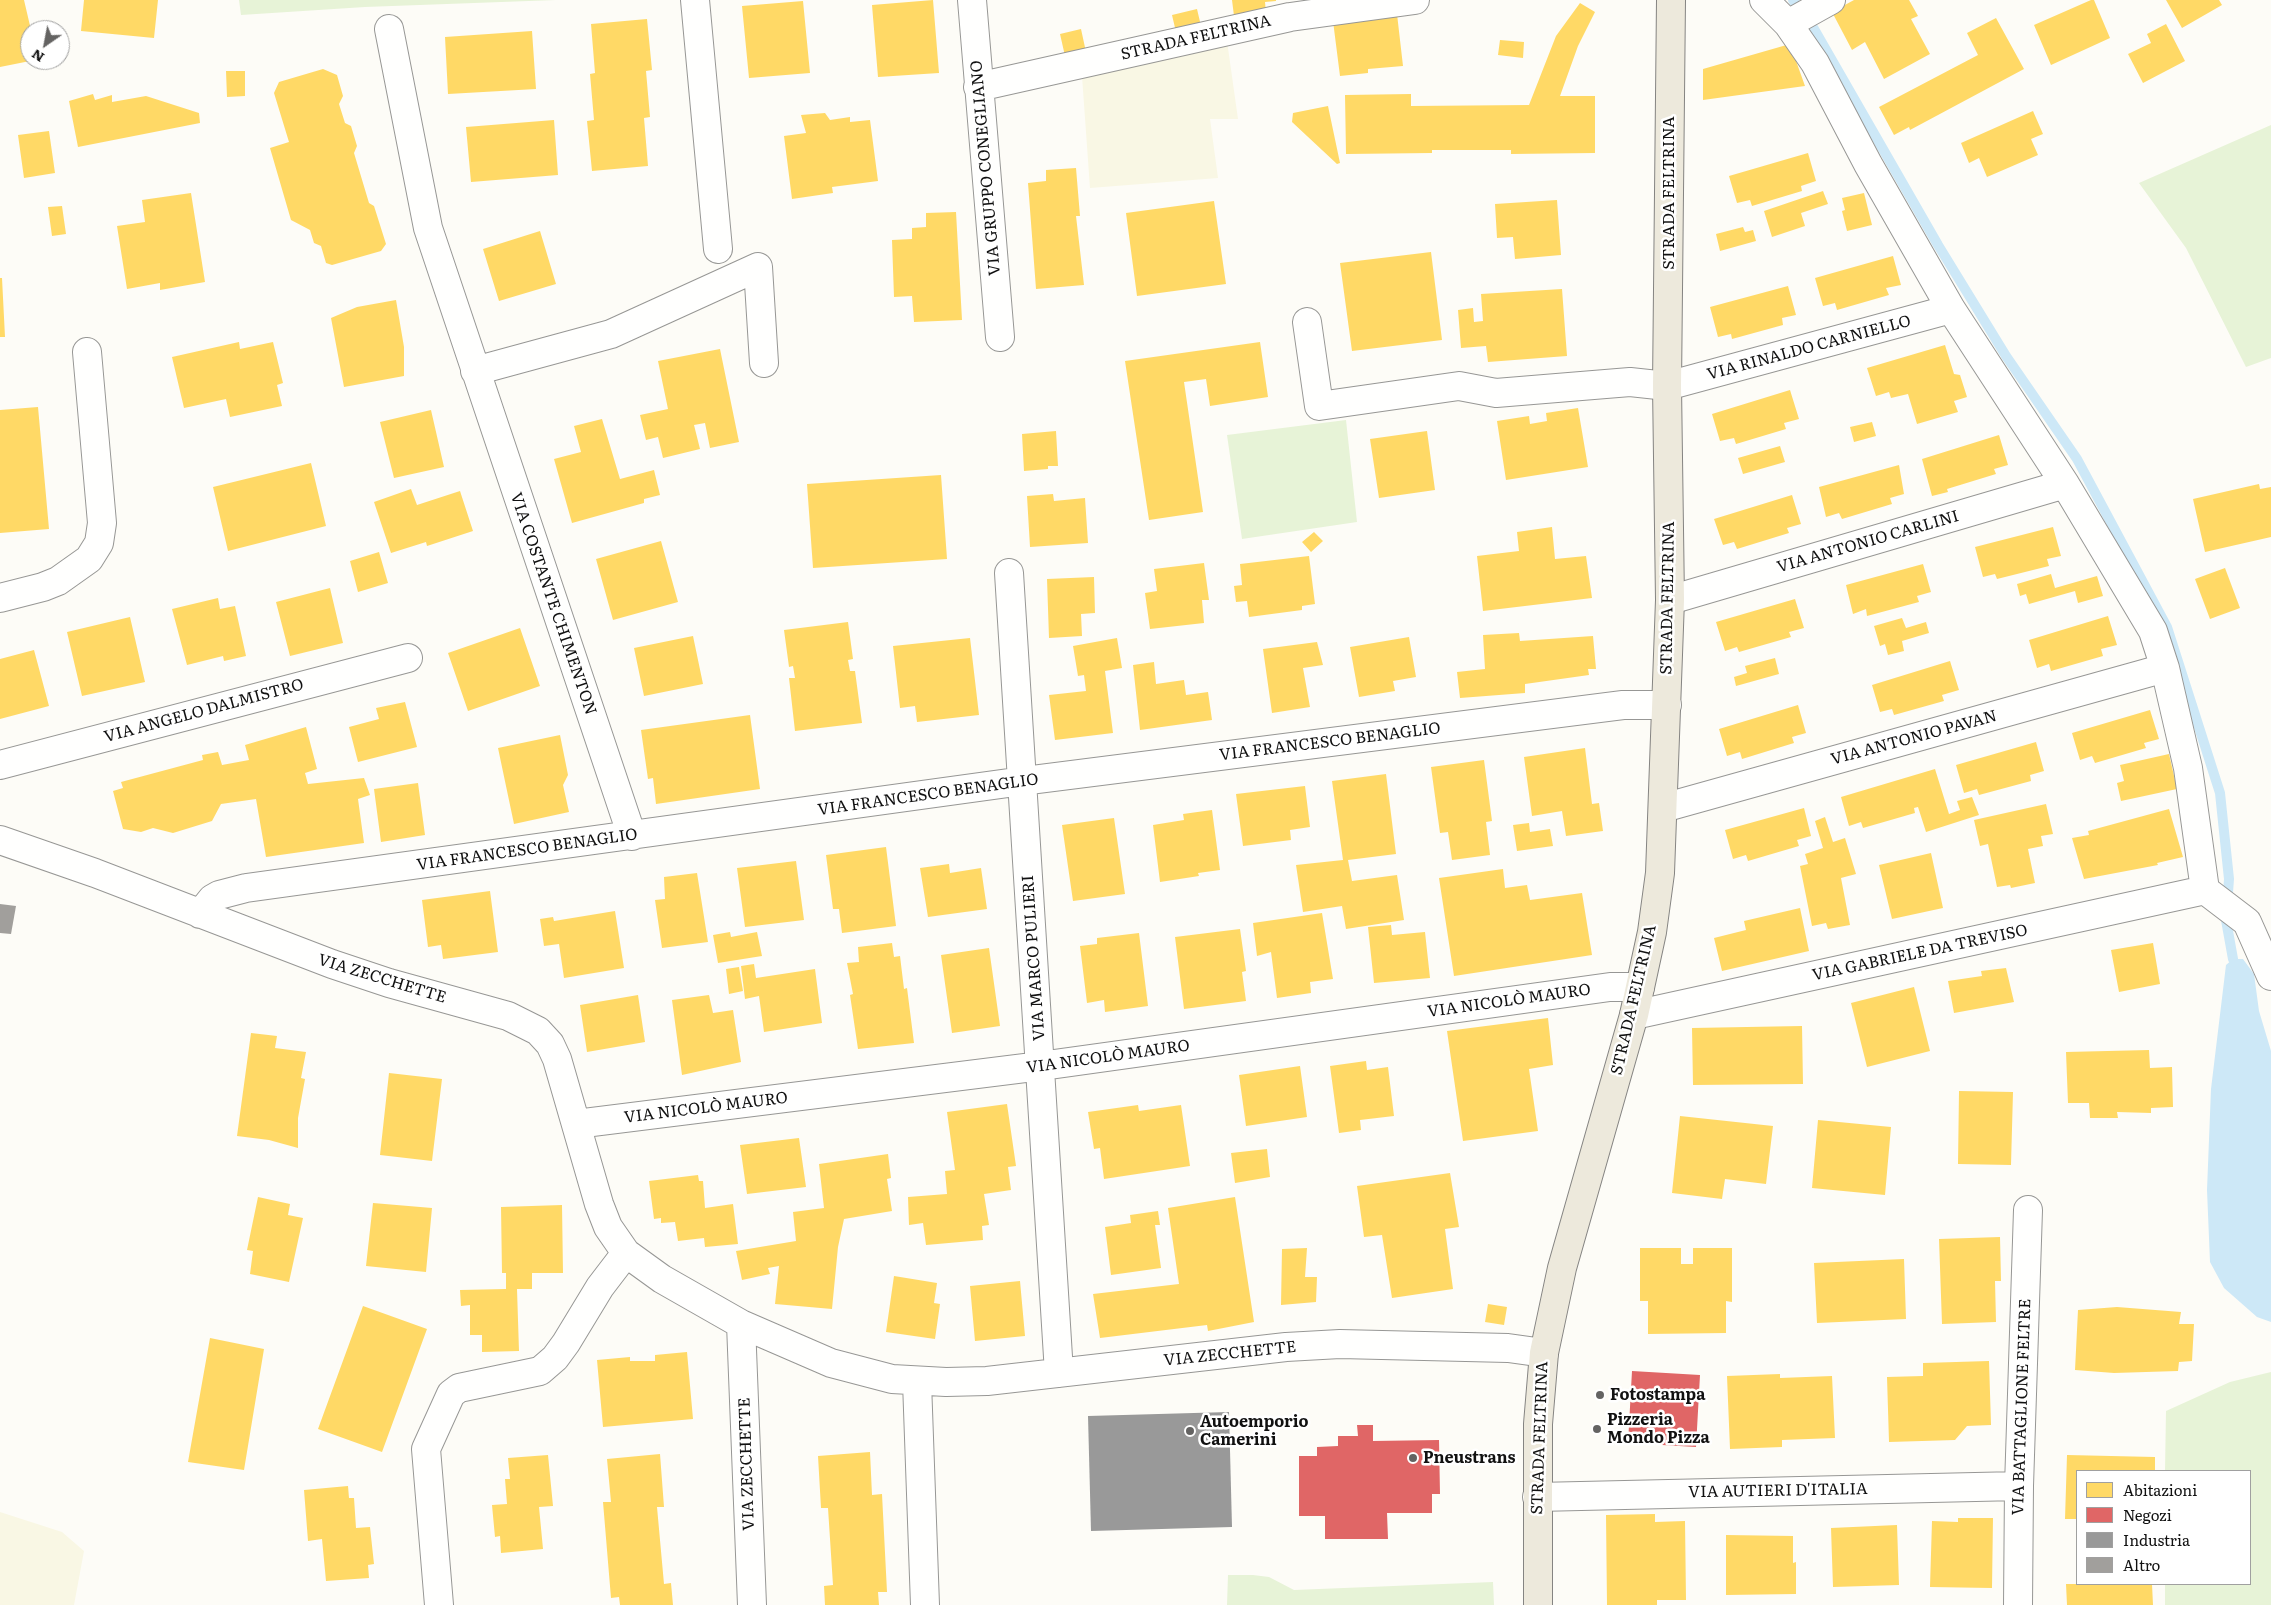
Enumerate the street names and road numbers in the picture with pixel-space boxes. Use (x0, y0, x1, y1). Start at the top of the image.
street label: STRADA FELTRINA (1119, 11, 1273, 65)
street label: VIA GRUPPO CONEGLIANO (967, 59, 1005, 277)
street label: STRADA FELTRINA (1659, 116, 1679, 270)
street label: VIA RINALDO CARNIELLO (1705, 312, 1913, 384)
street label: VIA COSTANTE CHIMENTON (506, 490, 600, 718)
street label: VIA ANTONIO CARLINI (1775, 507, 1961, 577)
street label: STRADA FELTRINA (1657, 521, 1679, 675)
street label: VIA ANGELO DALMISTRO (102, 675, 306, 747)
street label: VIA ANTONIO PAVAN (1829, 707, 1999, 769)
street label: VIA FRANCESCO BENAGLIO (1218, 719, 1442, 765)
street label: VIA FRANCESCO BENAGLIO (816, 770, 1040, 820)
street label: VIA FRANCESCO BENAGLIO (415, 825, 639, 875)
street label: VIA MARCO PULIERI (1019, 874, 1049, 1042)
street label: VIA GABRIELE DA TREVISO (1811, 921, 2029, 985)
street label: STRADA FELTRINA (1607, 923, 1661, 1077)
street label: VIA ZECCHETTE (316, 950, 448, 1008)
street label: VIA NICOLÒ MAURO (1426, 980, 1592, 1022)
street label: VIA NICOLÒ MAURO (1025, 1036, 1191, 1078)
street label: VIA NICOLÒ MAURO (623, 1088, 789, 1128)
street label: VIA BATTAGLIONE FELTRE (2009, 1298, 2035, 1516)
street label: VIA ZECCHETTE (1163, 1337, 1297, 1371)
street label: STRADA FELTRINA (1528, 1361, 1552, 1515)
street label: VIA ZECCHETTE (735, 1397, 759, 1531)
street label: VIA AUTIERI D'ITALIA (1688, 1480, 1868, 1502)

